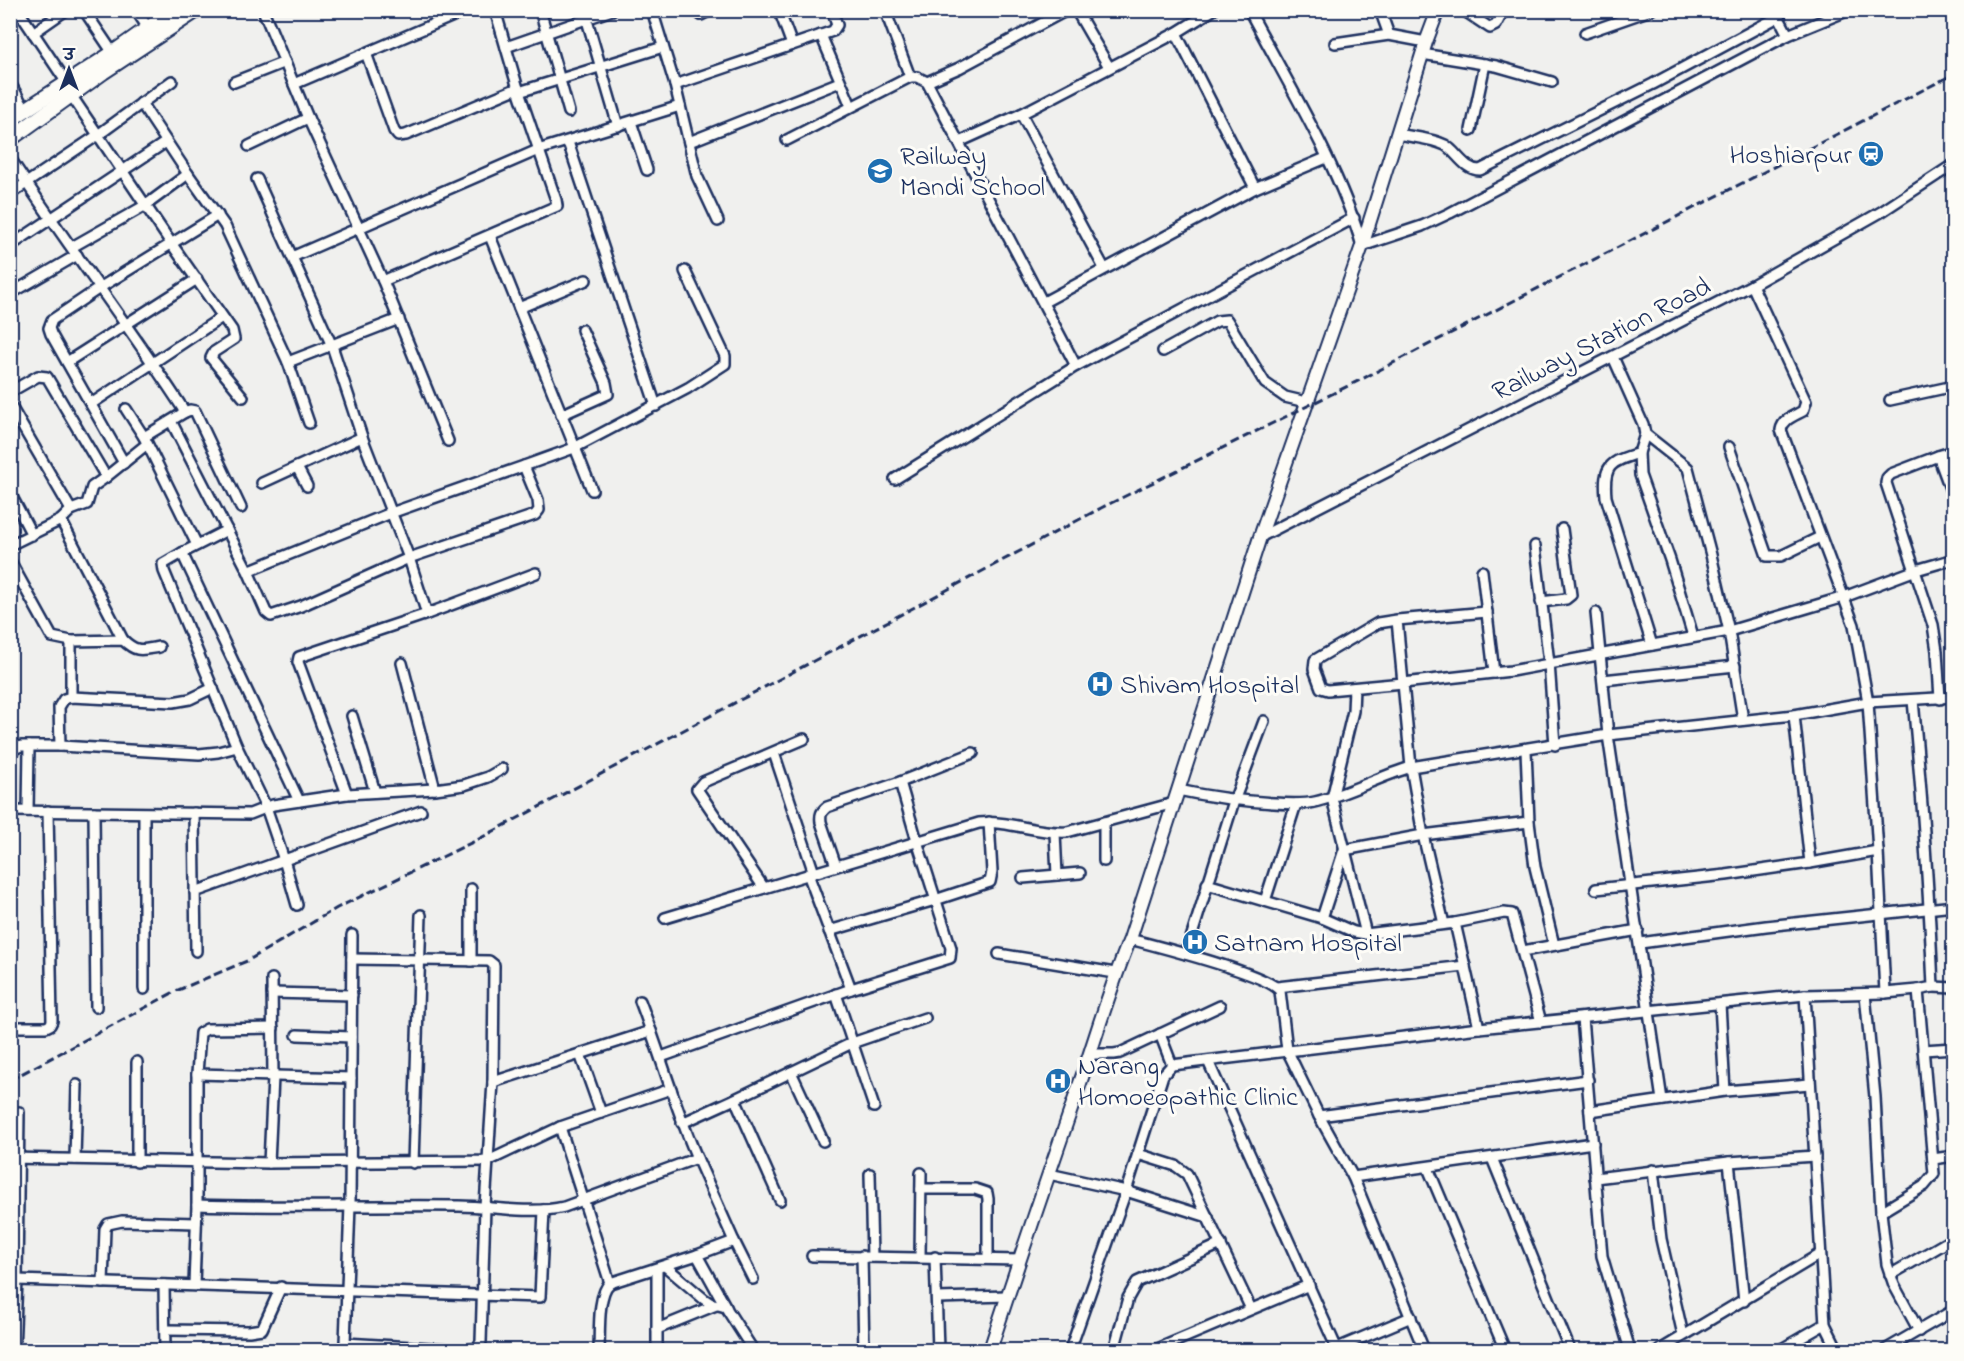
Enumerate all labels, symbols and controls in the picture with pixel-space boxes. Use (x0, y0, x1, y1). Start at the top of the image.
north arrow (39, 39, 99, 99)
text: उ (62, 44, 76, 68)
place label: Hoshiarpur (1729, 137, 1853, 176)
place label: Railway Mandi School (900, 138, 1045, 208)
station icon: Hoshiarpur (1856, 139, 1886, 169)
school or university icon: Railway Mandi School (865, 156, 895, 186)
street label: Railway Station Road (1486, 268, 1718, 412)
place label: Shivam Hospital (1120, 667, 1299, 706)
hospital icon: Shivam Hospital (1085, 669, 1115, 699)
place label: Satnam Hospital (1214, 925, 1402, 964)
hospital icon: Satnam Hospital (1180, 927, 1210, 957)
place label: Narang Homoeopathic Clinic (1078, 1048, 1298, 1118)
hospital icon: Narang Homoeopathic Clinic (1043, 1066, 1073, 1096)

